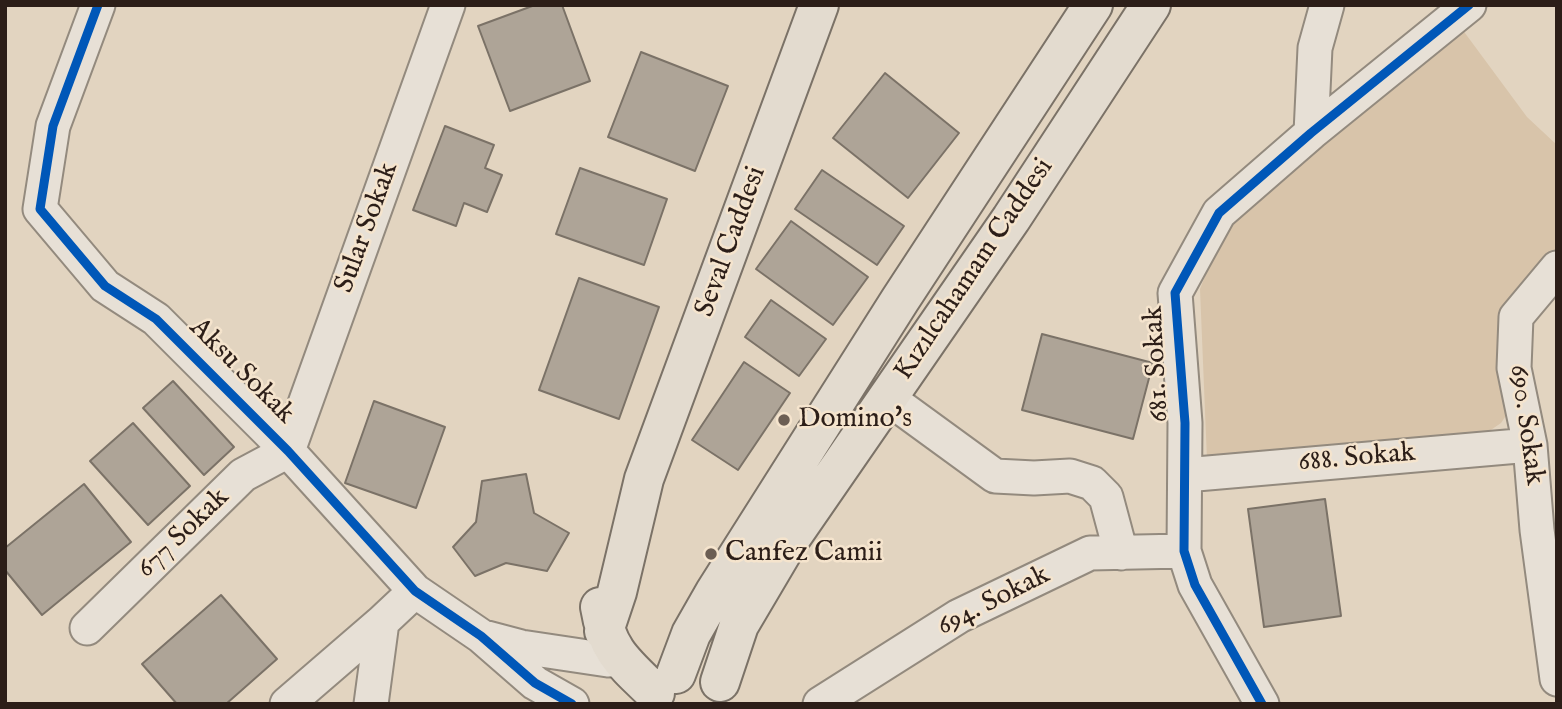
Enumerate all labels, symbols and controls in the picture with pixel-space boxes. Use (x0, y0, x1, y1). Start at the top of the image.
street label: Kızılcahamam Caddesi (888, 153, 1062, 387)
street label: Sular Sokak (329, 158, 407, 298)
street label: Seval Caddesi (689, 162, 775, 322)
street label: 681. Sokak (1138, 305, 1178, 423)
street label: Aksu Sokak (181, 312, 301, 432)
street label: 690. Sokak (1500, 363, 1550, 487)
place label: Domino's (798, 403, 912, 437)
marker: Domino's (776, 412, 792, 428)
street label: 688. Sokak (1297, 437, 1417, 481)
street label: 677 Sokak (131, 482, 237, 586)
place label: Canfez Camii (725, 537, 883, 571)
marker: Canfez Camii (703, 546, 719, 562)
street label: 694. Sokak (932, 559, 1056, 645)

